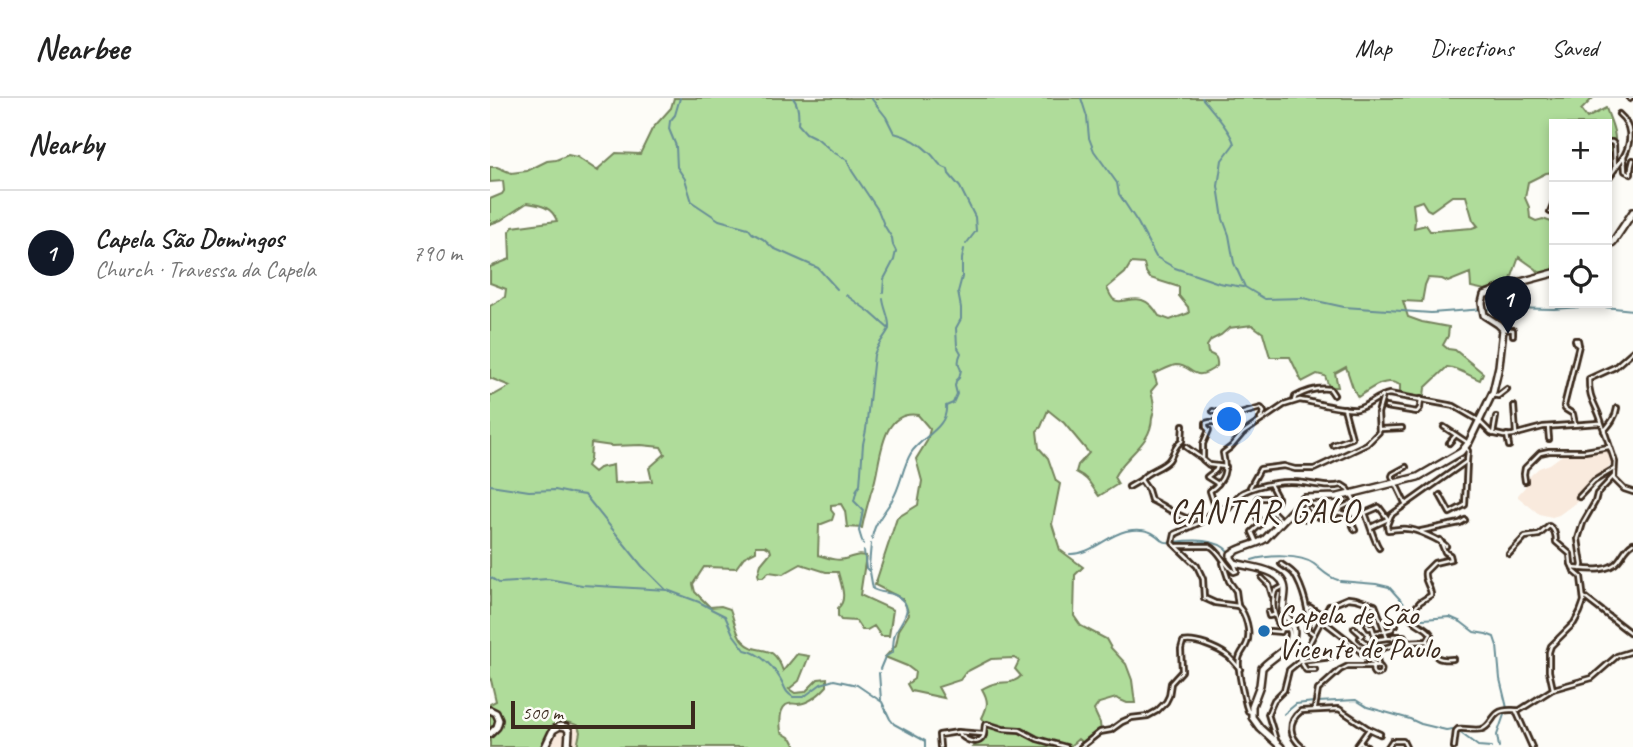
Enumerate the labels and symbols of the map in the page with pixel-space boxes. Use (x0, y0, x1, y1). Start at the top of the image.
pin: 1 (1485, 276, 1531, 334)
your location (1212, 402, 1246, 436)
district label: CANTAR GALO (1170, 490, 1362, 532)
place label: Capela de São Vicente de Paulo (1278, 595, 1441, 667)
marker: Capela de São Vicente de Paulo (1256, 623, 1272, 639)
scale bar (511, 698, 695, 730)

